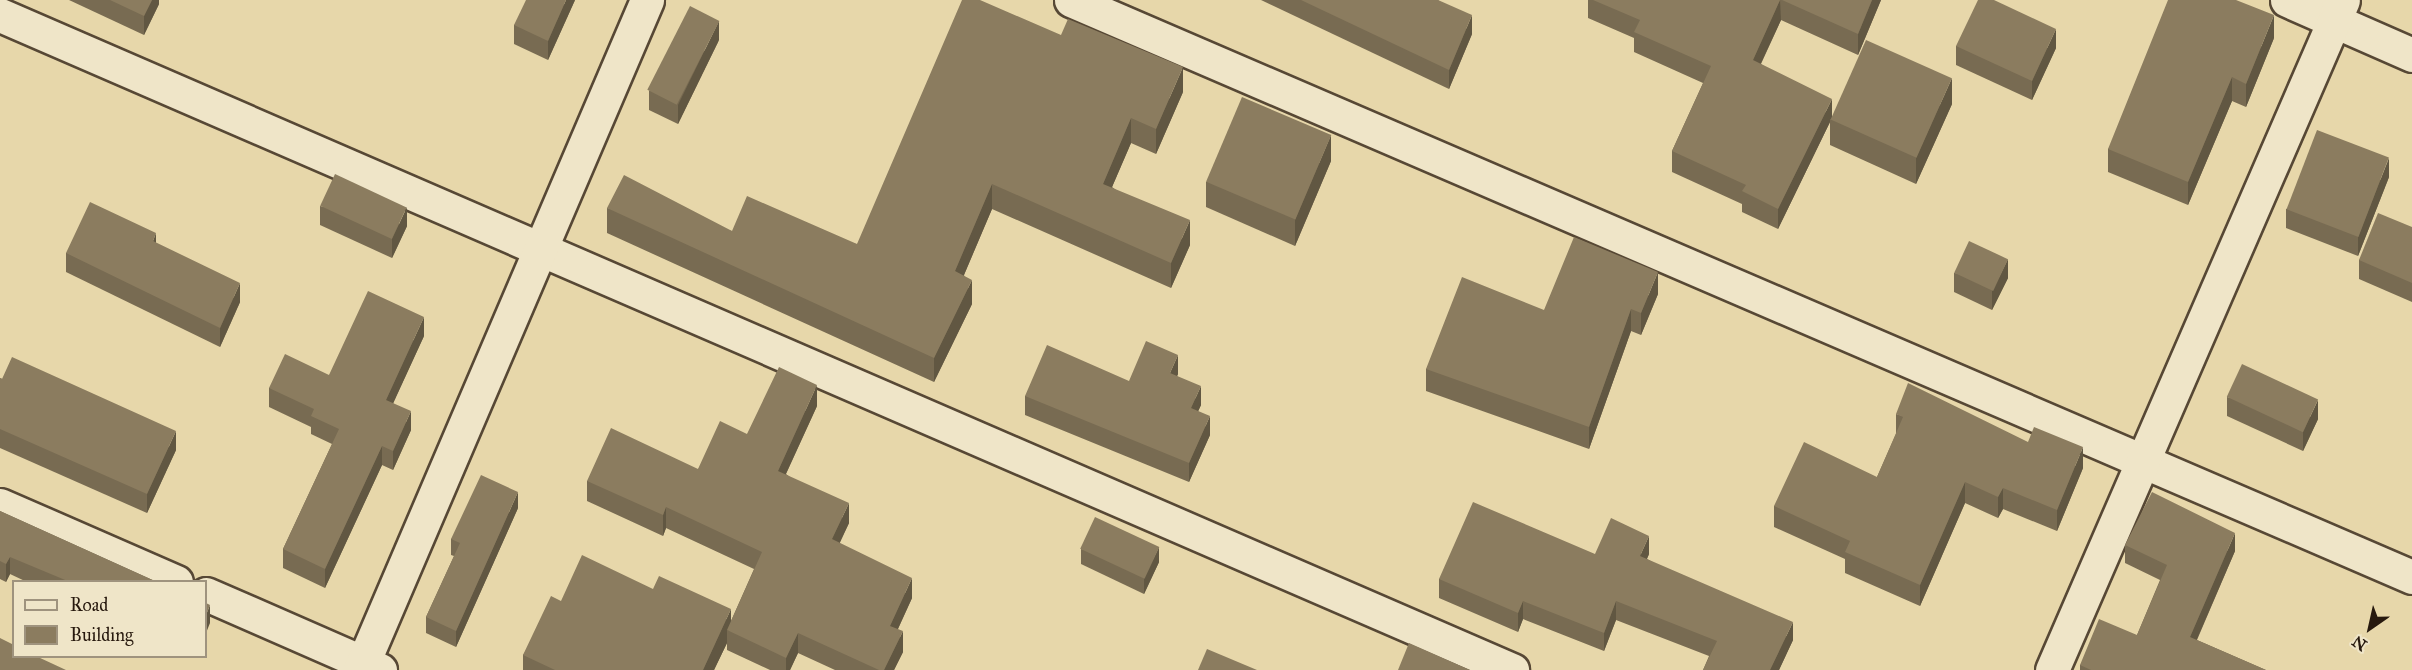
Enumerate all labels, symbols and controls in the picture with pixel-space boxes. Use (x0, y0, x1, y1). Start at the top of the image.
legend (12, 580, 207, 658)
text: Road (70, 594, 108, 616)
north arrow (2340, 598, 2400, 658)
text: Building (70, 624, 133, 646)
text: N (2349, 632, 2371, 655)

